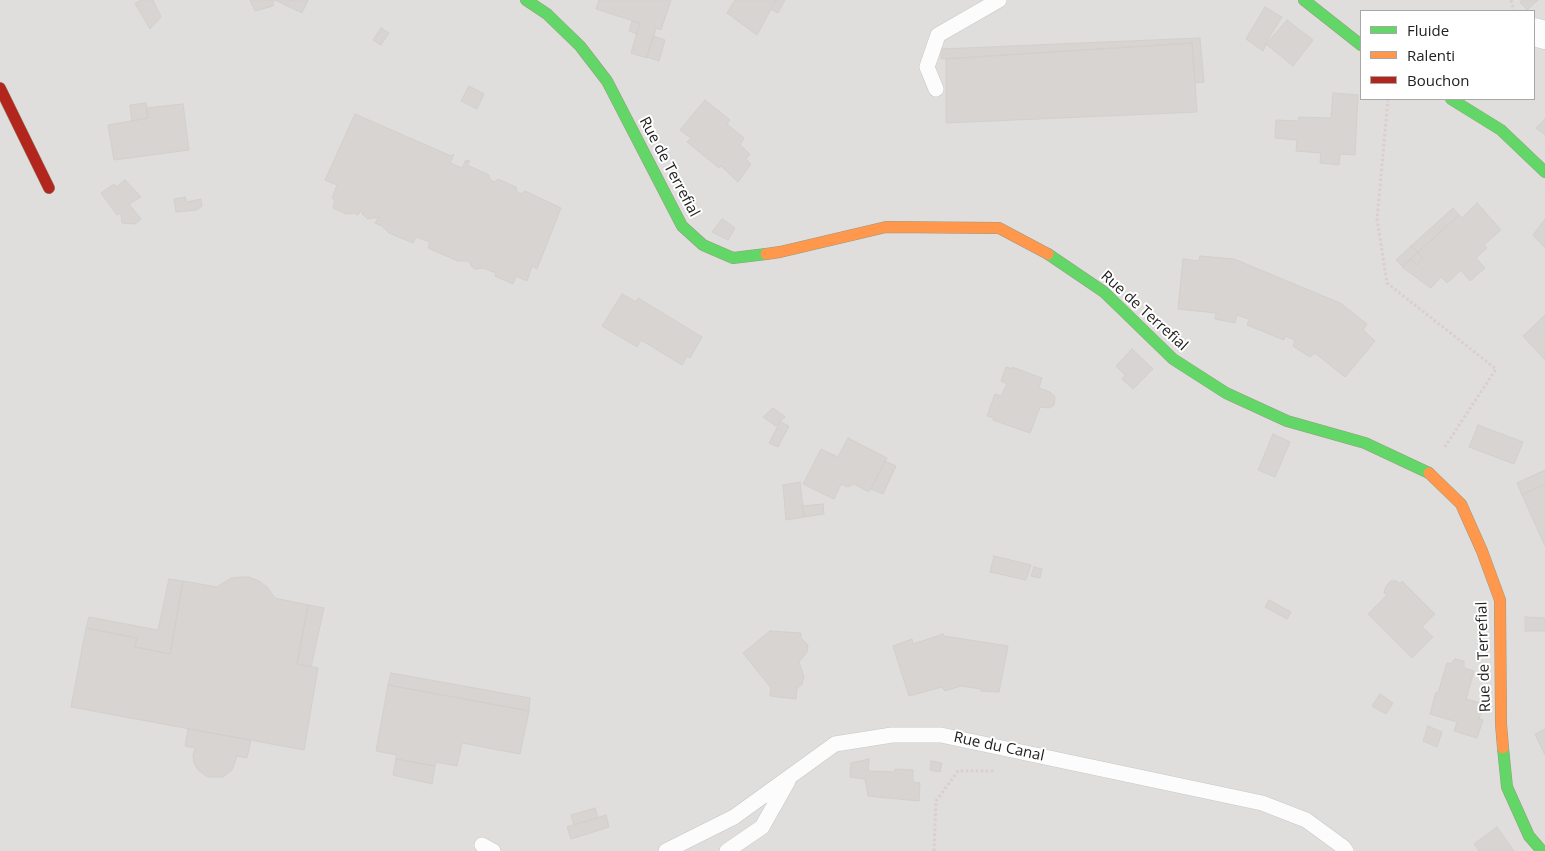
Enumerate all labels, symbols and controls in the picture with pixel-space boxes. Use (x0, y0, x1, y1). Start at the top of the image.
legend (1360, 10, 1535, 100)
text: Fluide (1407, 20, 1449, 40)
text: Ralenti (1407, 45, 1455, 65)
text: Bouchon (1407, 70, 1470, 90)
street label: Rue de Terrefial (635, 114, 703, 220)
street label: Rue de Terrefial (1097, 267, 1191, 355)
street label: Rue de Terrefial (1473, 601, 1495, 713)
street label: Rue du Canal (952, 729, 1046, 765)

